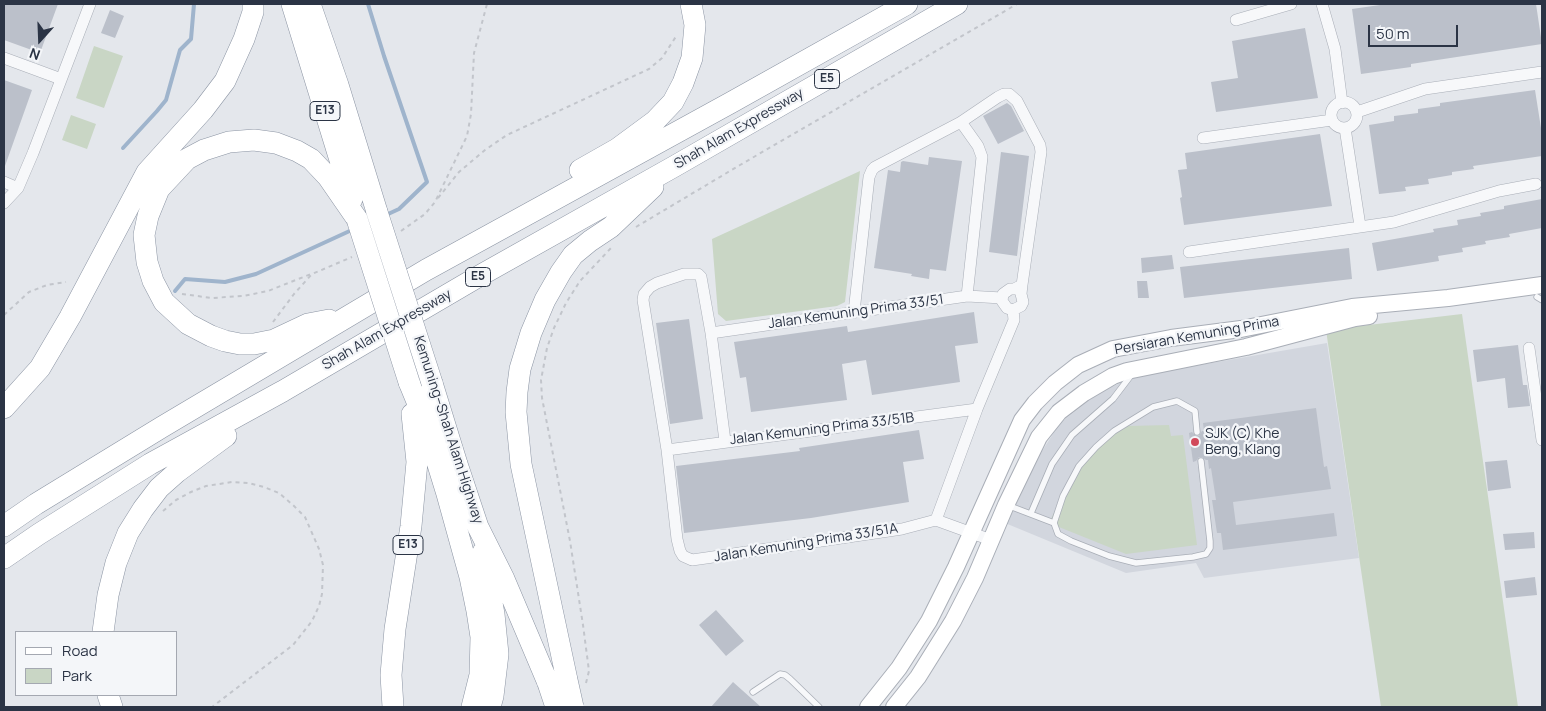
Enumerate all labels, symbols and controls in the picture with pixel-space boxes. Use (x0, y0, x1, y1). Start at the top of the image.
north arrow (15, 15, 65, 65)
scale bar (1371, 15, 1461, 47)
text: 50 m (1376, 23, 1410, 44)
text: N (27, 44, 43, 65)
road number: E5 (814, 70, 840, 88)
street label: Shah Alam Expressway (671, 85, 807, 173)
road number: E13 (310, 102, 340, 120)
road number: E5 (466, 268, 490, 286)
street label: Shah Alam Expressway (319, 286, 455, 374)
street label: Jalan Kemuning Prima 33/51 (767, 291, 945, 333)
street label: Persiaran Kemuning Prima (1113, 313, 1281, 359)
street label: Kemuning–Shah Alam Highway (410, 334, 486, 526)
street label: Jalan Kemuning Prima 33/51B (729, 409, 915, 449)
place label: SJK (C) Khe Beng, Klang (1205, 426, 1281, 458)
marker: SJK (C) Khe Beng, Klang (1189, 436, 1201, 448)
street label: Jalan Kemuning Prima 33/51A (713, 520, 899, 566)
road number: E13 (393, 536, 423, 554)
legend (15, 631, 178, 696)
text: Road (62, 640, 98, 661)
text: Park (62, 665, 92, 686)

